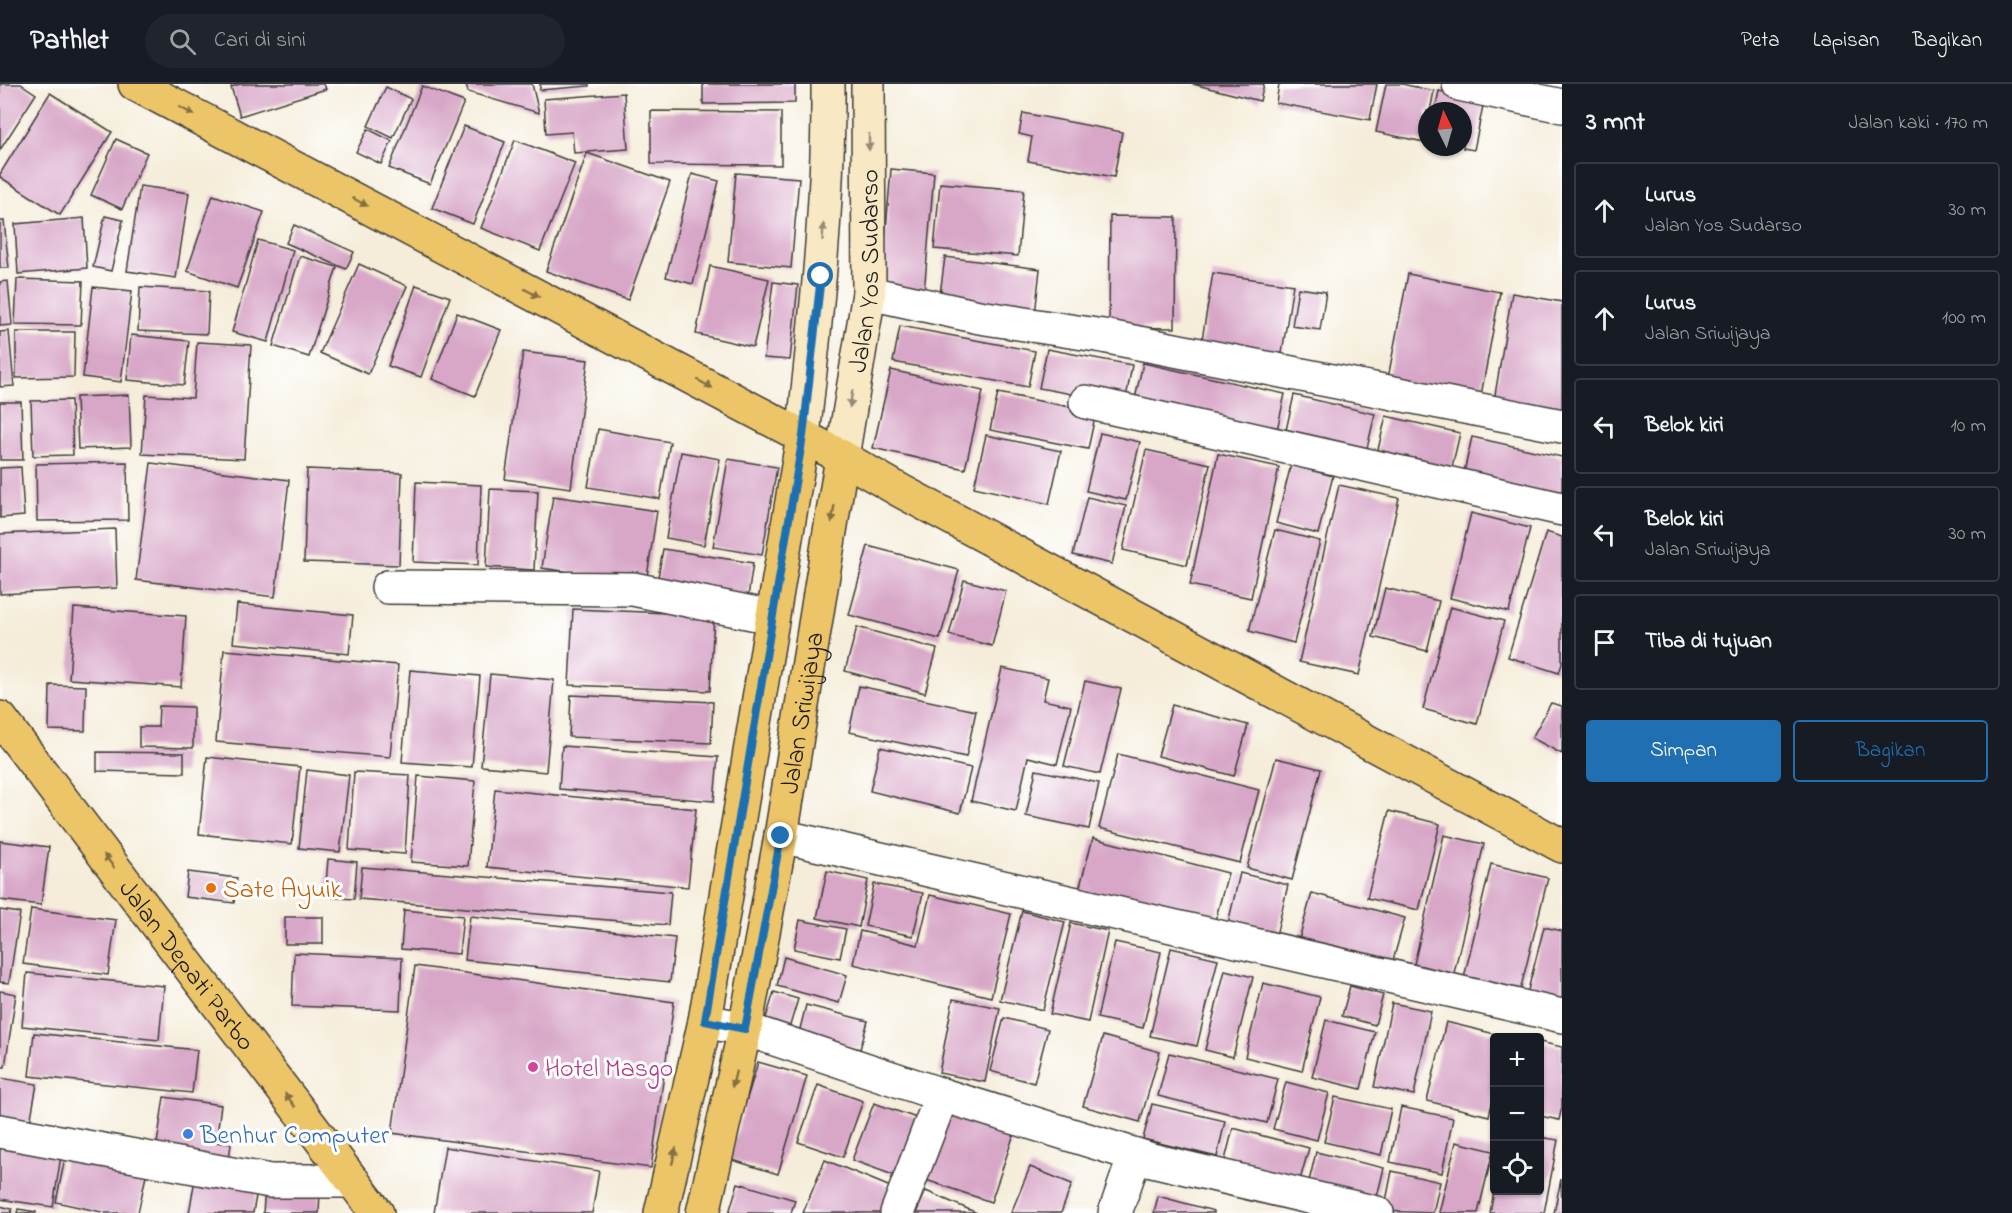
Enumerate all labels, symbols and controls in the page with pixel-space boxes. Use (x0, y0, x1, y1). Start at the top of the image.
search box (145, 14, 565, 68)
text: Pathlet (30, 21, 109, 62)
icon: search (166, 25, 199, 58)
text: Cari di sini (214, 25, 306, 57)
text: Peta (1741, 26, 1780, 56)
text: Lapisan (1813, 26, 1879, 56)
text: Bagikan (1912, 26, 1982, 56)
north arrow (1418, 102, 1472, 156)
text: 3 mnt (1586, 104, 1645, 142)
one-way arrow (179, 106, 196, 116)
text: Jalan kaki · 170 m (1848, 109, 1988, 138)
one-way arrow (864, 133, 874, 152)
street label: Jalan Yos Sudarso (840, 169, 891, 376)
text: Lurus (1645, 180, 1696, 212)
icon: ahead (1588, 194, 1621, 227)
text: 30 m (1949, 196, 1986, 225)
one-way arrow (351, 197, 368, 207)
text: Jalan Yos Sudarso (1645, 212, 1802, 241)
one-way arrow (819, 223, 828, 242)
route start (807, 262, 833, 288)
one-way arrow (524, 288, 541, 298)
text: Lurus (1645, 288, 1696, 320)
icon: ahead (1588, 302, 1621, 335)
text: 100 m (1942, 304, 1986, 333)
text: Jalan Sriwijaya (1645, 320, 1771, 349)
one-way arrow (696, 379, 713, 389)
one-way arrow (847, 390, 856, 409)
icon: left (1588, 410, 1621, 443)
text: Belok kiri (1645, 410, 1724, 442)
text: 10 m (1950, 412, 1986, 441)
text: Belok kiri (1645, 504, 1724, 536)
one-way arrow (828, 505, 837, 524)
icon: left (1588, 518, 1621, 551)
text: 30 m (1949, 520, 1986, 549)
text: Jalan Sriwijaya (1645, 536, 1771, 565)
icon: arrive (1588, 626, 1621, 659)
text: Tiba di tujuan (1645, 626, 1772, 658)
street label: Jalan Sriwijaya (772, 629, 836, 797)
button: Simpan (1586, 720, 1781, 782)
button: Bagikan (1793, 720, 1988, 782)
route end (767, 822, 793, 848)
one-way arrow (103, 853, 115, 869)
place label: Sate Ayuik (223, 872, 343, 910)
street label: Jalan Depati Parbo (108, 873, 263, 1060)
marker: Sate Ayuik (204, 881, 218, 895)
map controls (1490, 1033, 1544, 1195)
button: + (1490, 1033, 1544, 1087)
place label: Hotel Masgo (545, 1051, 673, 1089)
marker: Hotel Masgo (526, 1060, 540, 1074)
one-way arrow (728, 1069, 738, 1088)
button: − (1490, 1087, 1544, 1141)
one-way arrow (285, 1092, 297, 1107)
place label: Benhur Computer (199, 1118, 390, 1156)
marker: Benhur Computer (181, 1127, 195, 1141)
button: locate (1490, 1141, 1544, 1195)
one-way arrow (669, 1147, 679, 1165)

